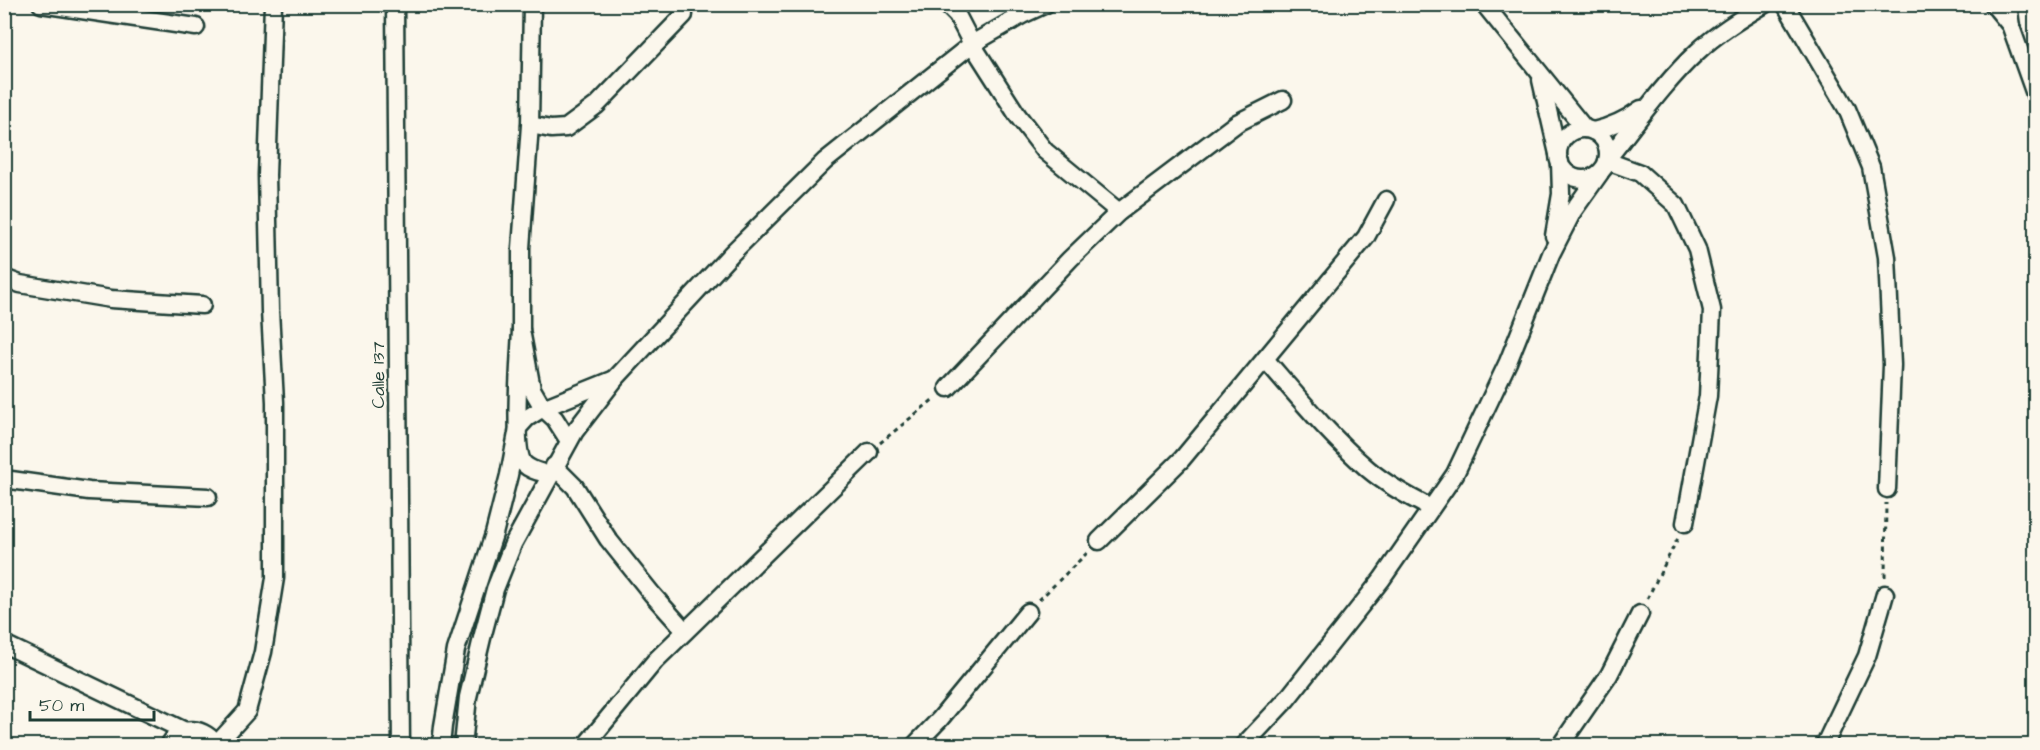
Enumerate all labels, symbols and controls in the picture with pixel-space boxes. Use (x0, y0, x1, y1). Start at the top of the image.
street label: Calle 137 (366, 341, 391, 409)
scale bar (30, 684, 154, 722)
text: 50 m (39, 693, 84, 718)

